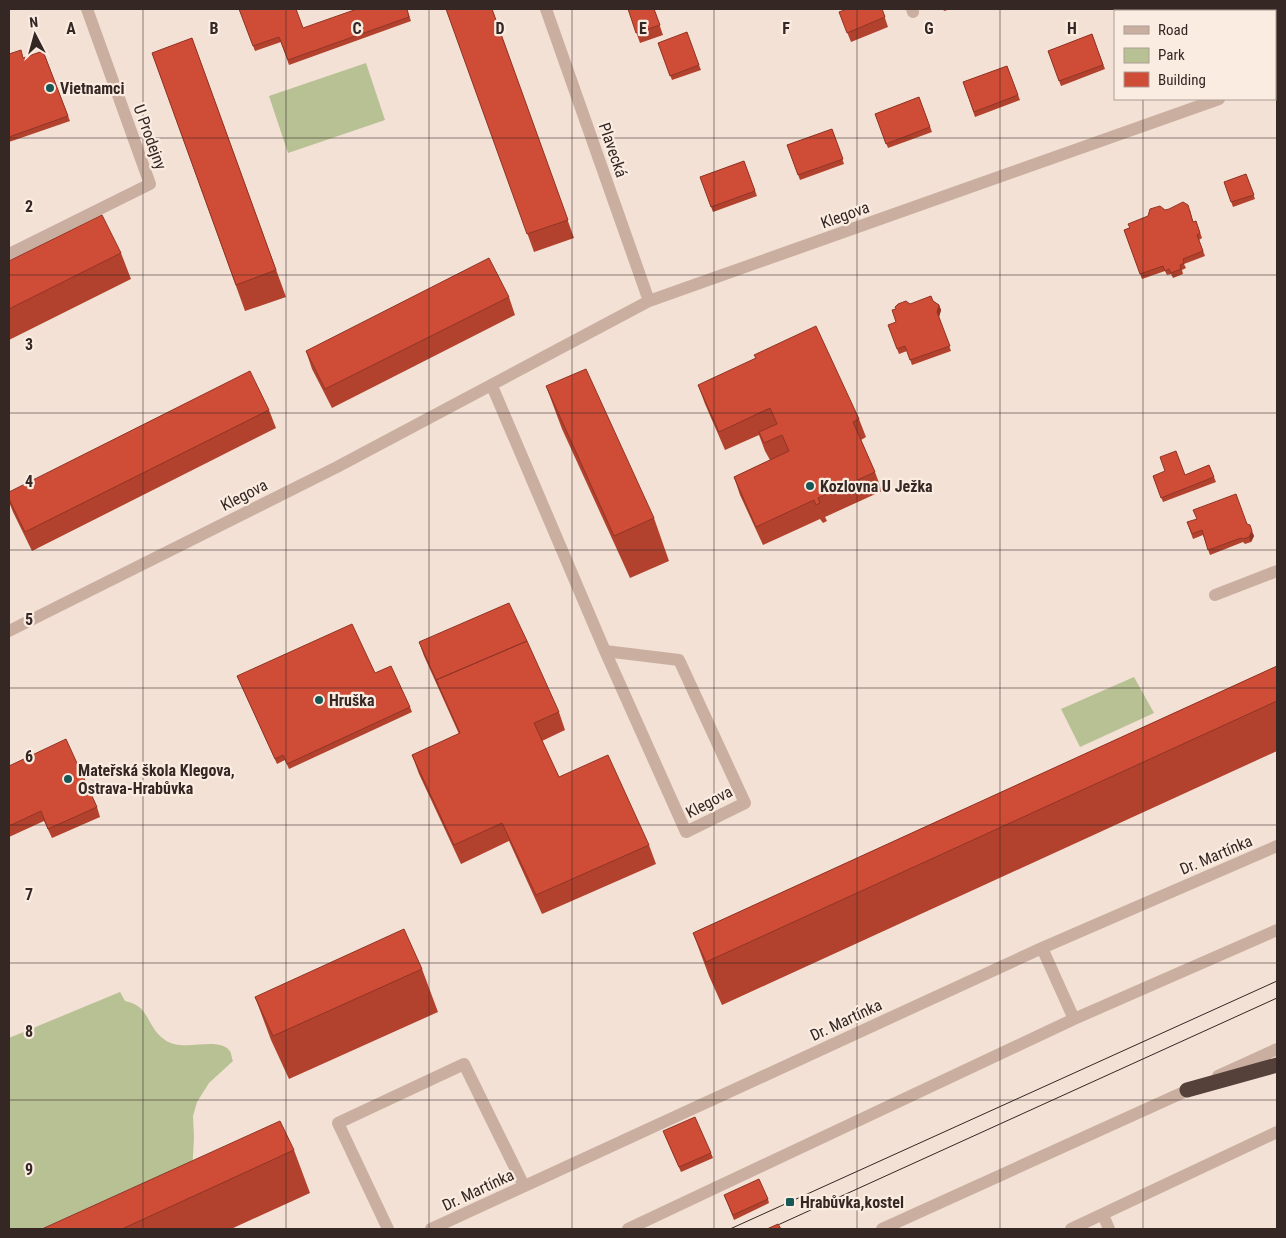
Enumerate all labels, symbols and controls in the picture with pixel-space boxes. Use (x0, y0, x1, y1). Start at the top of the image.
north arrow (10, 10, 60, 60)
legend (1114, 10, 1276, 100)
text: N (29, 14, 39, 30)
text: A (66, 19, 76, 38)
text: B (210, 19, 219, 38)
text: C (352, 19, 362, 38)
text: D (495, 19, 505, 38)
text: E (639, 19, 647, 38)
text: F (782, 19, 790, 38)
text: G (924, 19, 934, 38)
text: H (1067, 19, 1077, 38)
text: Road (1158, 21, 1188, 39)
text: Park (1158, 46, 1185, 64)
text: Building (1158, 71, 1206, 89)
place label: Vietnamci (60, 79, 125, 98)
marker: Vietnamci (44, 82, 56, 94)
street label: U Prodejny (129, 102, 171, 172)
street label: Plavecká (595, 120, 631, 180)
text: 2 (25, 197, 33, 216)
street label: Klegova (818, 198, 872, 232)
text: 3 (25, 335, 33, 354)
text: 4 (25, 472, 33, 491)
street label: Klegova (217, 475, 271, 515)
place label: Kozlovna U Ježka (820, 477, 933, 496)
marker: Kozlovna U Ježka (804, 480, 816, 492)
text: 5 (25, 610, 33, 629)
place label: Hruška (329, 691, 375, 710)
marker: Hruška (313, 694, 325, 706)
text: 6 (25, 747, 33, 766)
place label: Mateřská škola Klegova, Ostrava-Hrabůvka (78, 761, 235, 798)
marker: Mateřská škola Klegova, Ostrava-Hrabůvka (62, 773, 74, 785)
street label: Klegova (682, 782, 736, 822)
street label: Dr. Martínka (1177, 831, 1255, 879)
text: 7 (25, 885, 33, 904)
street label: Dr. Martínka (807, 995, 885, 1045)
text: 8 (25, 1022, 33, 1041)
text: 9 (25, 1160, 33, 1179)
street label: Dr. Martínka (439, 1165, 517, 1215)
place label: Hrabůvka,kostel (800, 1193, 904, 1212)
marker: Hrabůvka,kostel (784, 1196, 796, 1208)

